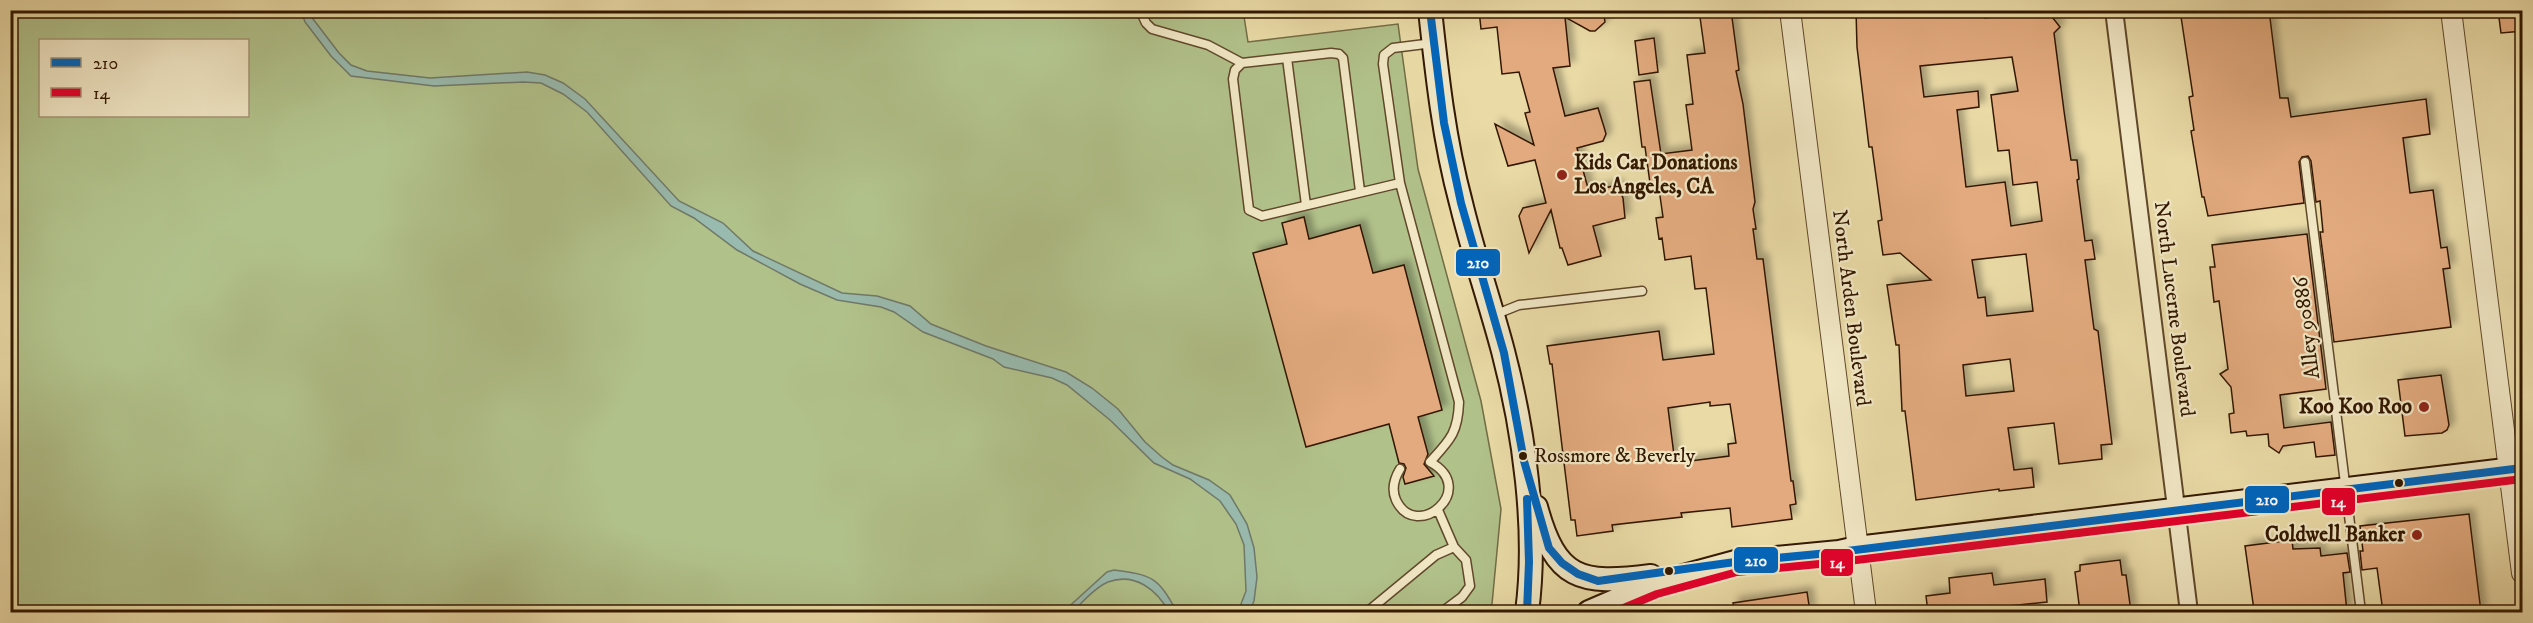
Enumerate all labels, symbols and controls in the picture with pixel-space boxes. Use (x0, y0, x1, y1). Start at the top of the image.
legend (39, 39, 249, 117)
text: 210 (93, 53, 118, 75)
text: 14 (93, 83, 111, 105)
place label: Kids Car Donations Los Angeles, CA (1574, 150, 1737, 200)
marker: Kids Car Donations Los Angeles, CA (1555, 168, 1569, 182)
street label: North Lucerne Boulevard (2148, 200, 2200, 419)
street label: North Arden Boulevard (1826, 208, 1876, 408)
line badge: 210 (1455, 248, 1501, 277)
text: 210 (1467, 253, 1490, 273)
street label: Alley 90886 (2288, 274, 2326, 381)
place label: Koo Koo Roo (2299, 394, 2412, 420)
marker: Koo Koo Roo (2417, 400, 2431, 414)
place label: Rossmore & Beverly (1534, 444, 1696, 469)
marker: Rossmore & Beverly (1517, 450, 1529, 462)
unlabelled marker (2393, 477, 2405, 489)
line badge: 210 (2244, 485, 2290, 514)
line badge: 14 (2321, 487, 2356, 516)
text: 210 (2256, 490, 2279, 510)
text: 14 (2330, 492, 2346, 512)
place label: Coldwell Banker (2265, 522, 2406, 548)
marker: Coldwell Banker (2410, 528, 2424, 542)
line badge: 210 (1733, 546, 1779, 574)
line badge: 14 (1820, 548, 1854, 577)
text: 210 (1745, 551, 1768, 571)
text: 14 (1829, 553, 1845, 573)
unlabelled marker (1663, 565, 1675, 577)

